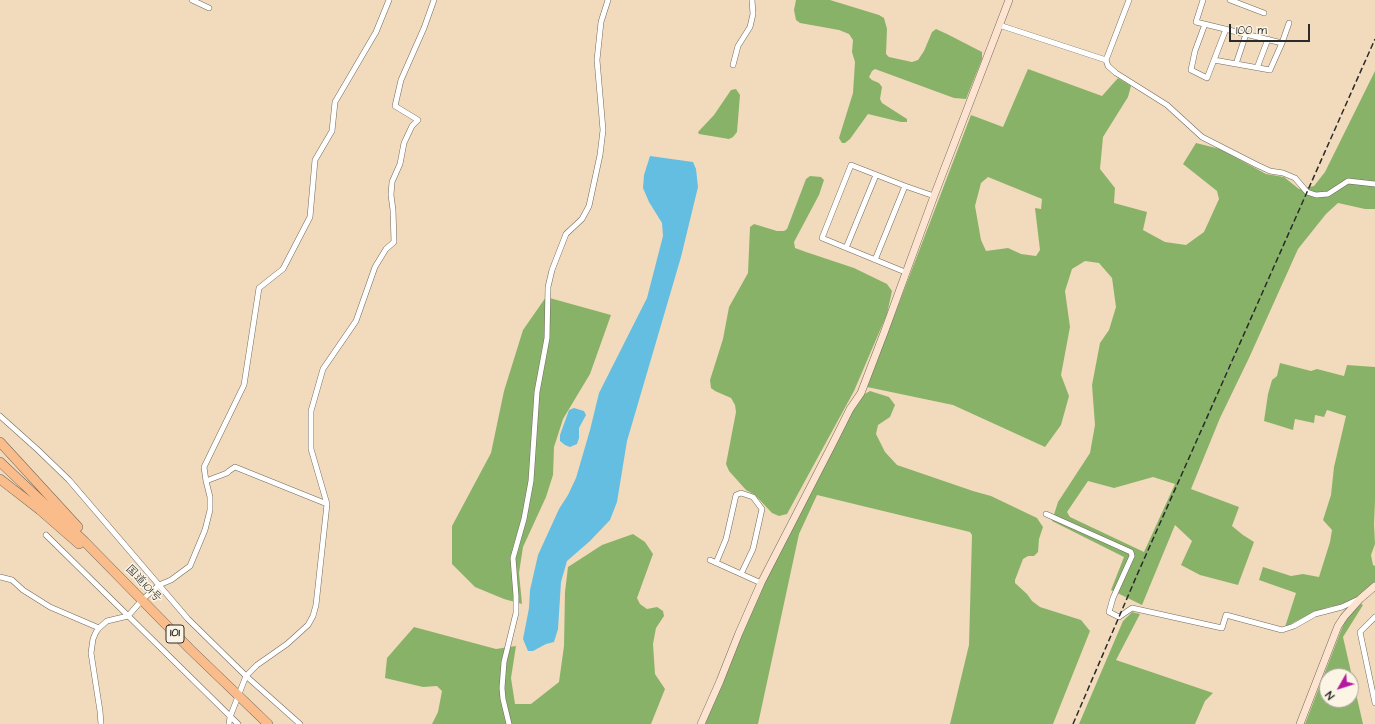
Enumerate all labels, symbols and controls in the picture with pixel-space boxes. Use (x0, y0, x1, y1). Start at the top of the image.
scale bar (1231, 16, 1312, 42)
text: 100 m (1236, 22, 1267, 39)
street label: 国道101号 (122, 562, 164, 606)
road number: 101 (166, 625, 184, 643)
north arrow (1319, 668, 1359, 708)
text: N (1322, 688, 1338, 703)

